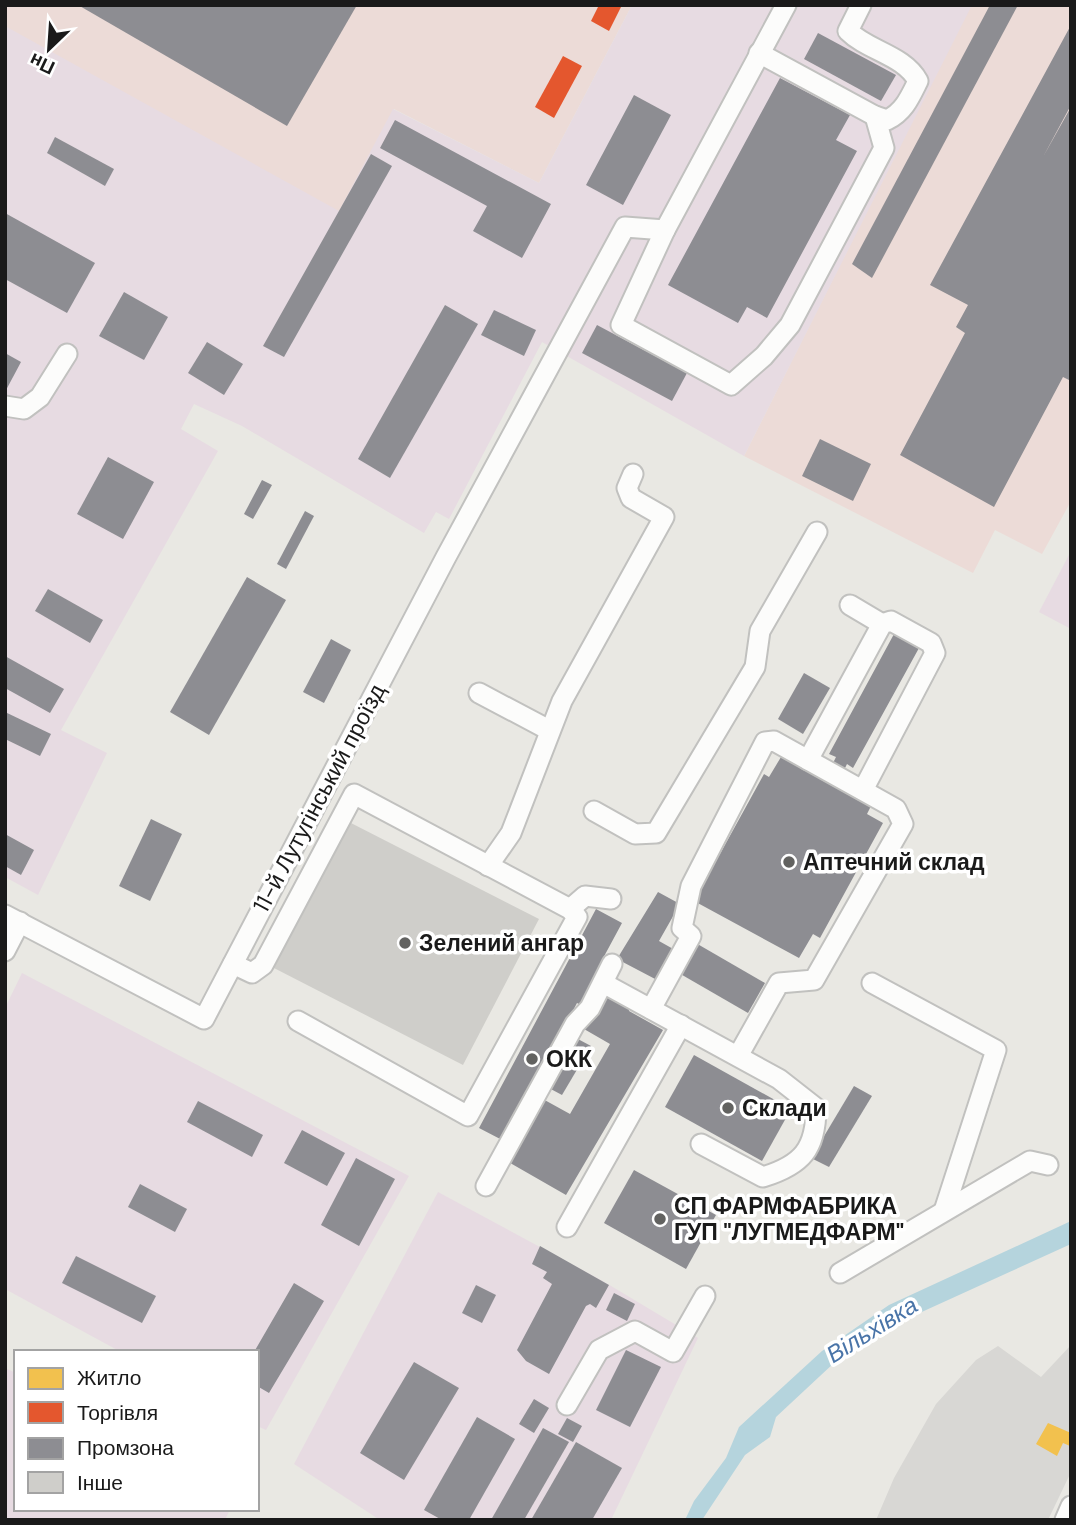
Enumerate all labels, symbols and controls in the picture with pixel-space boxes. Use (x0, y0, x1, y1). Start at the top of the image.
north arrow (14, 14, 84, 84)
text: Пн (25, 47, 59, 81)
street label: 11-й Лутугінський проїзд (246, 678, 392, 917)
place label: Аптечний склад (803, 847, 985, 877)
marker: Аптечний склад (781, 854, 797, 870)
place label: Зелений ангар (419, 928, 584, 958)
marker: Зелений ангар (397, 935, 413, 951)
place label: ОКК (546, 1044, 593, 1074)
marker: ОКК (524, 1051, 540, 1067)
place label: Склади (742, 1093, 827, 1123)
marker: Склади (720, 1100, 736, 1116)
place label: СП ФАРМФАБРИКА ГУП "ЛУГМЕДФАРМ" (674, 1191, 904, 1247)
marker: СП ФАРМФАБРИКА ГУП "ЛУГМЕДФАРМ" (652, 1211, 668, 1227)
water label: Вільхівка (820, 1289, 923, 1370)
legend (14, 1350, 259, 1511)
text: Житло (77, 1364, 141, 1392)
text: Торгівля (77, 1399, 158, 1427)
text: Промзона (77, 1434, 174, 1462)
text: Інше (77, 1469, 123, 1497)

